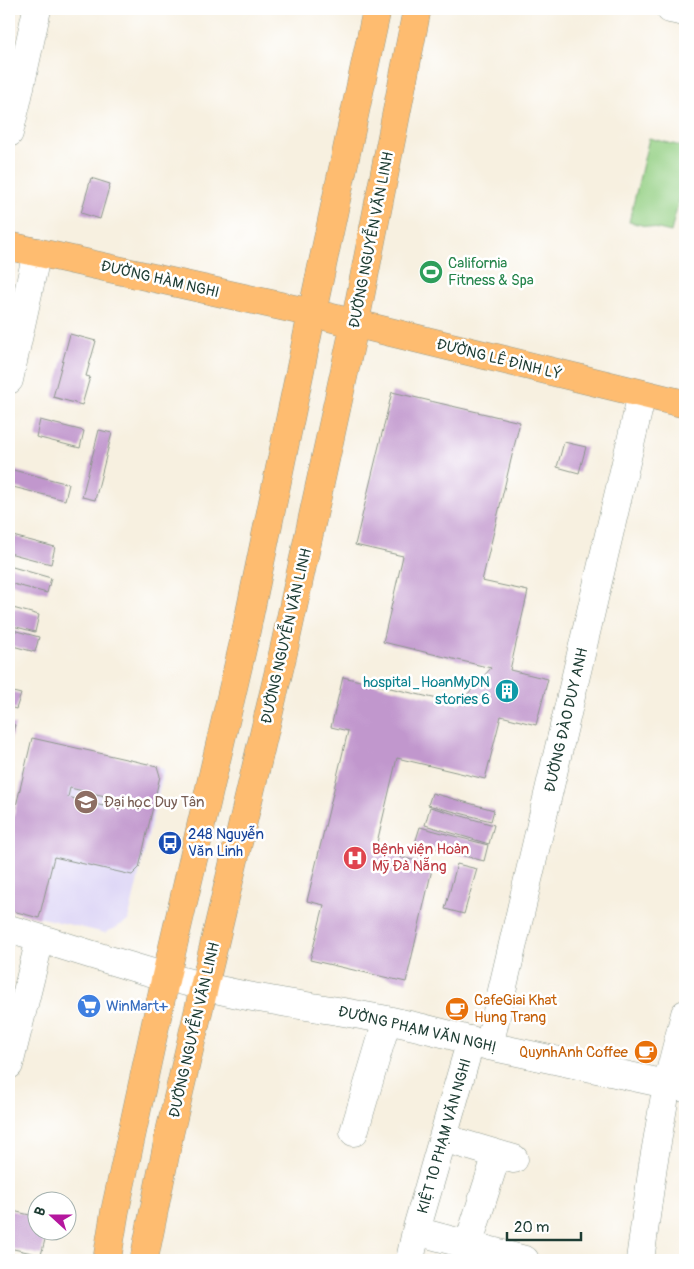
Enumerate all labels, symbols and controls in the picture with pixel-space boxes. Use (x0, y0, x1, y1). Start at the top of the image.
street label: ĐƯỜNG NGUYỄN VĂN LINH (343, 150, 398, 330)
place label: California Fitness & Spa (448, 254, 534, 290)
street label: ĐƯỜNG HÀM NGHI (99, 257, 221, 302)
sports icon: California Fitness & Spa (418, 259, 444, 285)
street label: ĐƯỜNG LÊ ĐÌNH LÝ (435, 335, 564, 384)
street label: ĐƯỜNG NGUYỄN VĂN LINH (255, 546, 316, 726)
street label: ĐƯỜNG ĐÀO DUY ANH (541, 646, 592, 794)
place label: hospital_HoanMyDN stories 6 (363, 673, 490, 709)
building icon: hospital_HoanMyDN stories 6 (494, 678, 520, 704)
school or university icon: Đại học Duy Tân (73, 789, 99, 815)
place label: Đại học Duy Tân (104, 793, 205, 812)
place label: 248 Nguyễn Văn Linh (188, 825, 264, 861)
bus stop icon: 248 Nguyễn Văn Linh (157, 830, 183, 856)
place label: Bệnh viện Hoàn Mỹ Đà Nẵng (372, 840, 469, 876)
hospital icon: Bệnh viện Hoàn Mỹ Đà Nẵng (342, 845, 368, 871)
street label: ĐƯỜNG NGUYỄN VĂN LINH (163, 940, 224, 1120)
place label: CafeGiai Khat Hung Trang (474, 991, 558, 1027)
supermarket icon: WinMart+ (76, 993, 102, 1019)
cafe icon: CafeGiai Khat Hung Trang (444, 996, 470, 1022)
place label: WinMart+ (106, 997, 168, 1016)
street label: ĐƯỜNG PHẠM VĂN NGHỊ (336, 1002, 498, 1057)
cafe icon: QuynhAnh Coffee (633, 1039, 659, 1065)
place label: QuynhAnh Coffee (519, 1043, 629, 1062)
street label: KIỆT 10 PHẠM VĂN NGHI (413, 1056, 476, 1216)
north arrow (28, 1192, 78, 1242)
text: B (31, 1205, 50, 1218)
scale bar (507, 1209, 580, 1241)
text: 20 m (514, 1218, 549, 1237)

